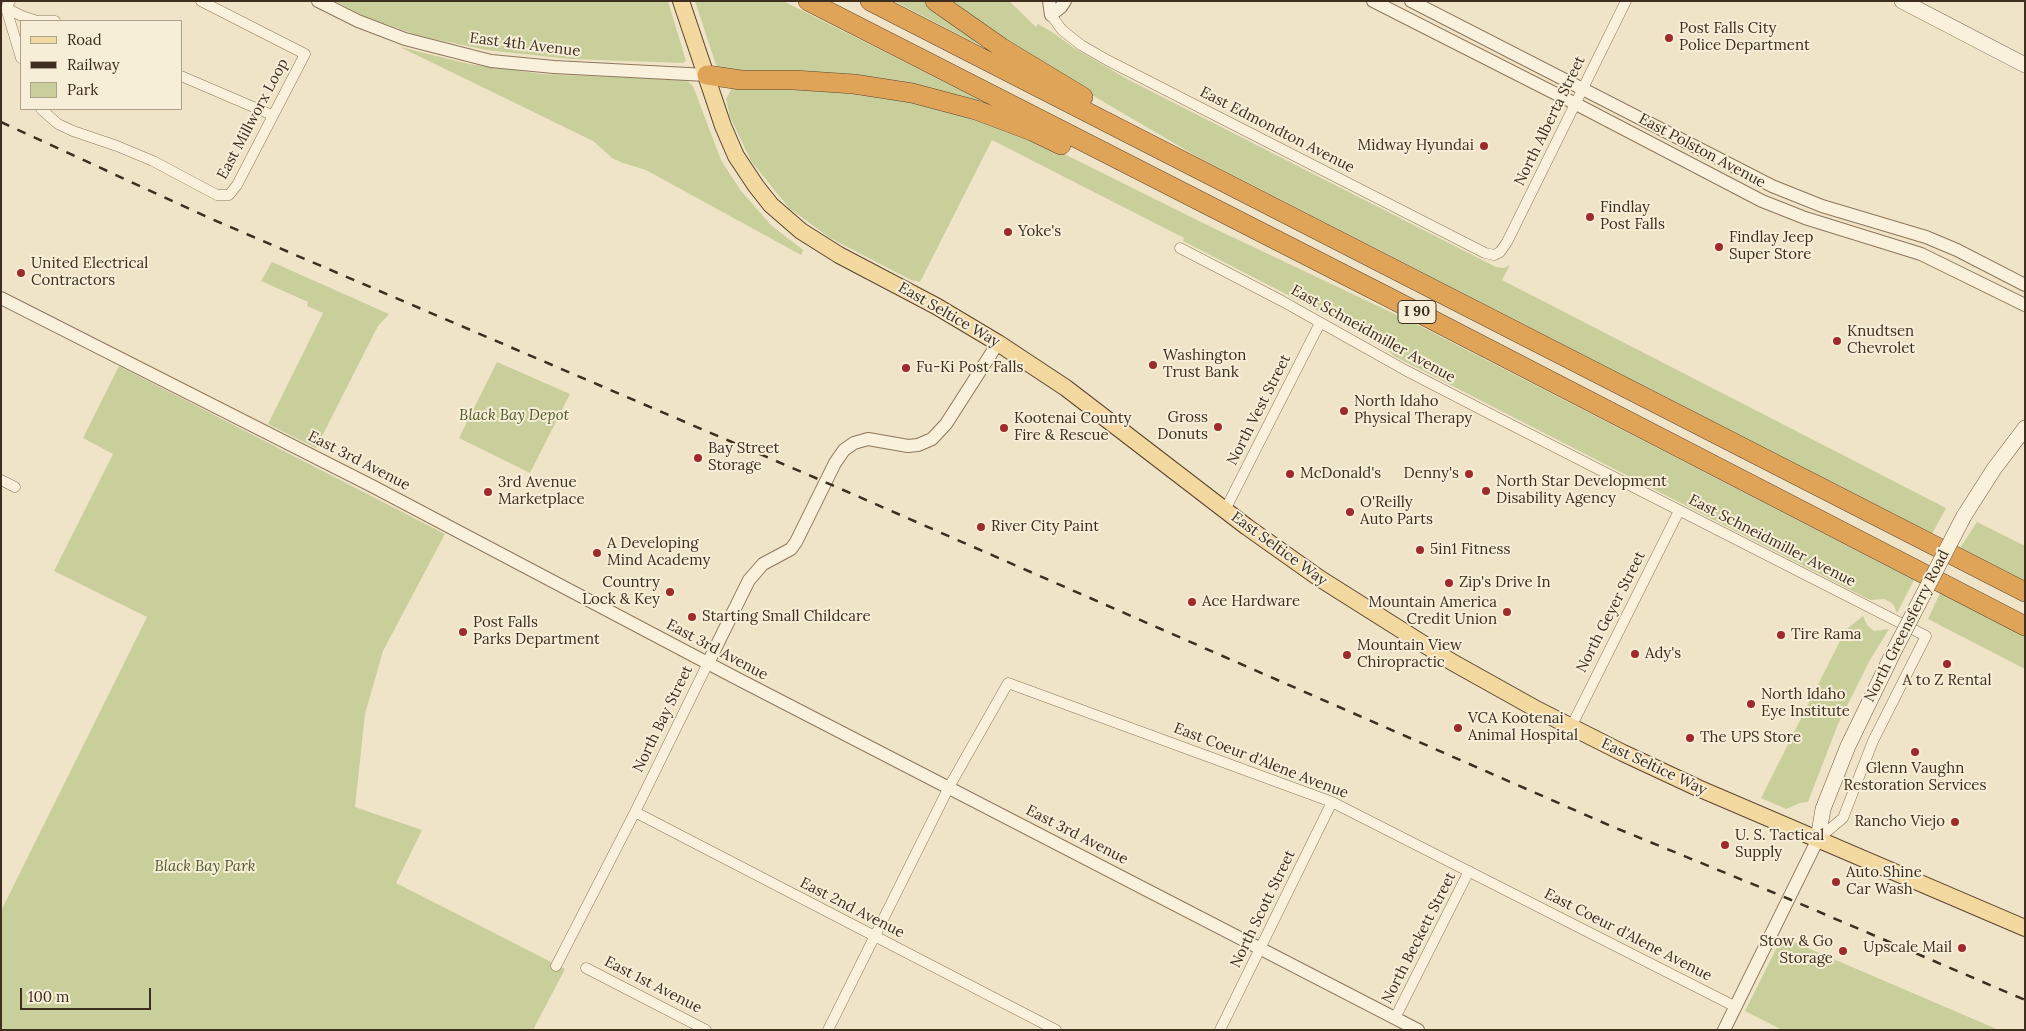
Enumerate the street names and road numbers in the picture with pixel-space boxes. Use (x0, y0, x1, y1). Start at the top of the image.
street label: East 4th Avenue (469, 29, 581, 61)
street label: North Alberta Street (1511, 53, 1589, 189)
street label: East Millworx Loop (214, 56, 292, 182)
street label: East Edmondton Avenue (1197, 83, 1357, 177)
street label: East Polston Avenue (1636, 110, 1768, 192)
street label: East Seltice Way (895, 279, 1003, 351)
street label: East Schneidmiller Avenue (1288, 281, 1458, 387)
road number: I 90 (1398, 300, 1436, 324)
street label: North Vest Street (1223, 352, 1295, 468)
street label: East 3rd Avenue (305, 427, 413, 495)
street label: East Schneidmiller Avenue (1686, 491, 1858, 591)
street label: East Seltice Way (1227, 508, 1331, 590)
street label: North Greensferry Road (1861, 547, 1953, 705)
street label: North Geyer Street (1573, 548, 1649, 676)
street label: East 3rd Avenue (663, 616, 771, 684)
street label: North Bay Street (629, 663, 697, 775)
street label: East Coeur d'Alene Avenue (1171, 719, 1351, 803)
street label: East Seltice Way (1598, 735, 1710, 799)
street label: East 3rd Avenue (1023, 801, 1131, 869)
street label: North Scott Street (1227, 847, 1299, 971)
street label: North Beckett Street (1378, 869, 1460, 1007)
street label: East 2nd Avenue (797, 874, 907, 942)
street label: East Coeur d'Alene Avenue (1541, 885, 1715, 985)
street label: East 1st Avenue (601, 953, 705, 1017)

